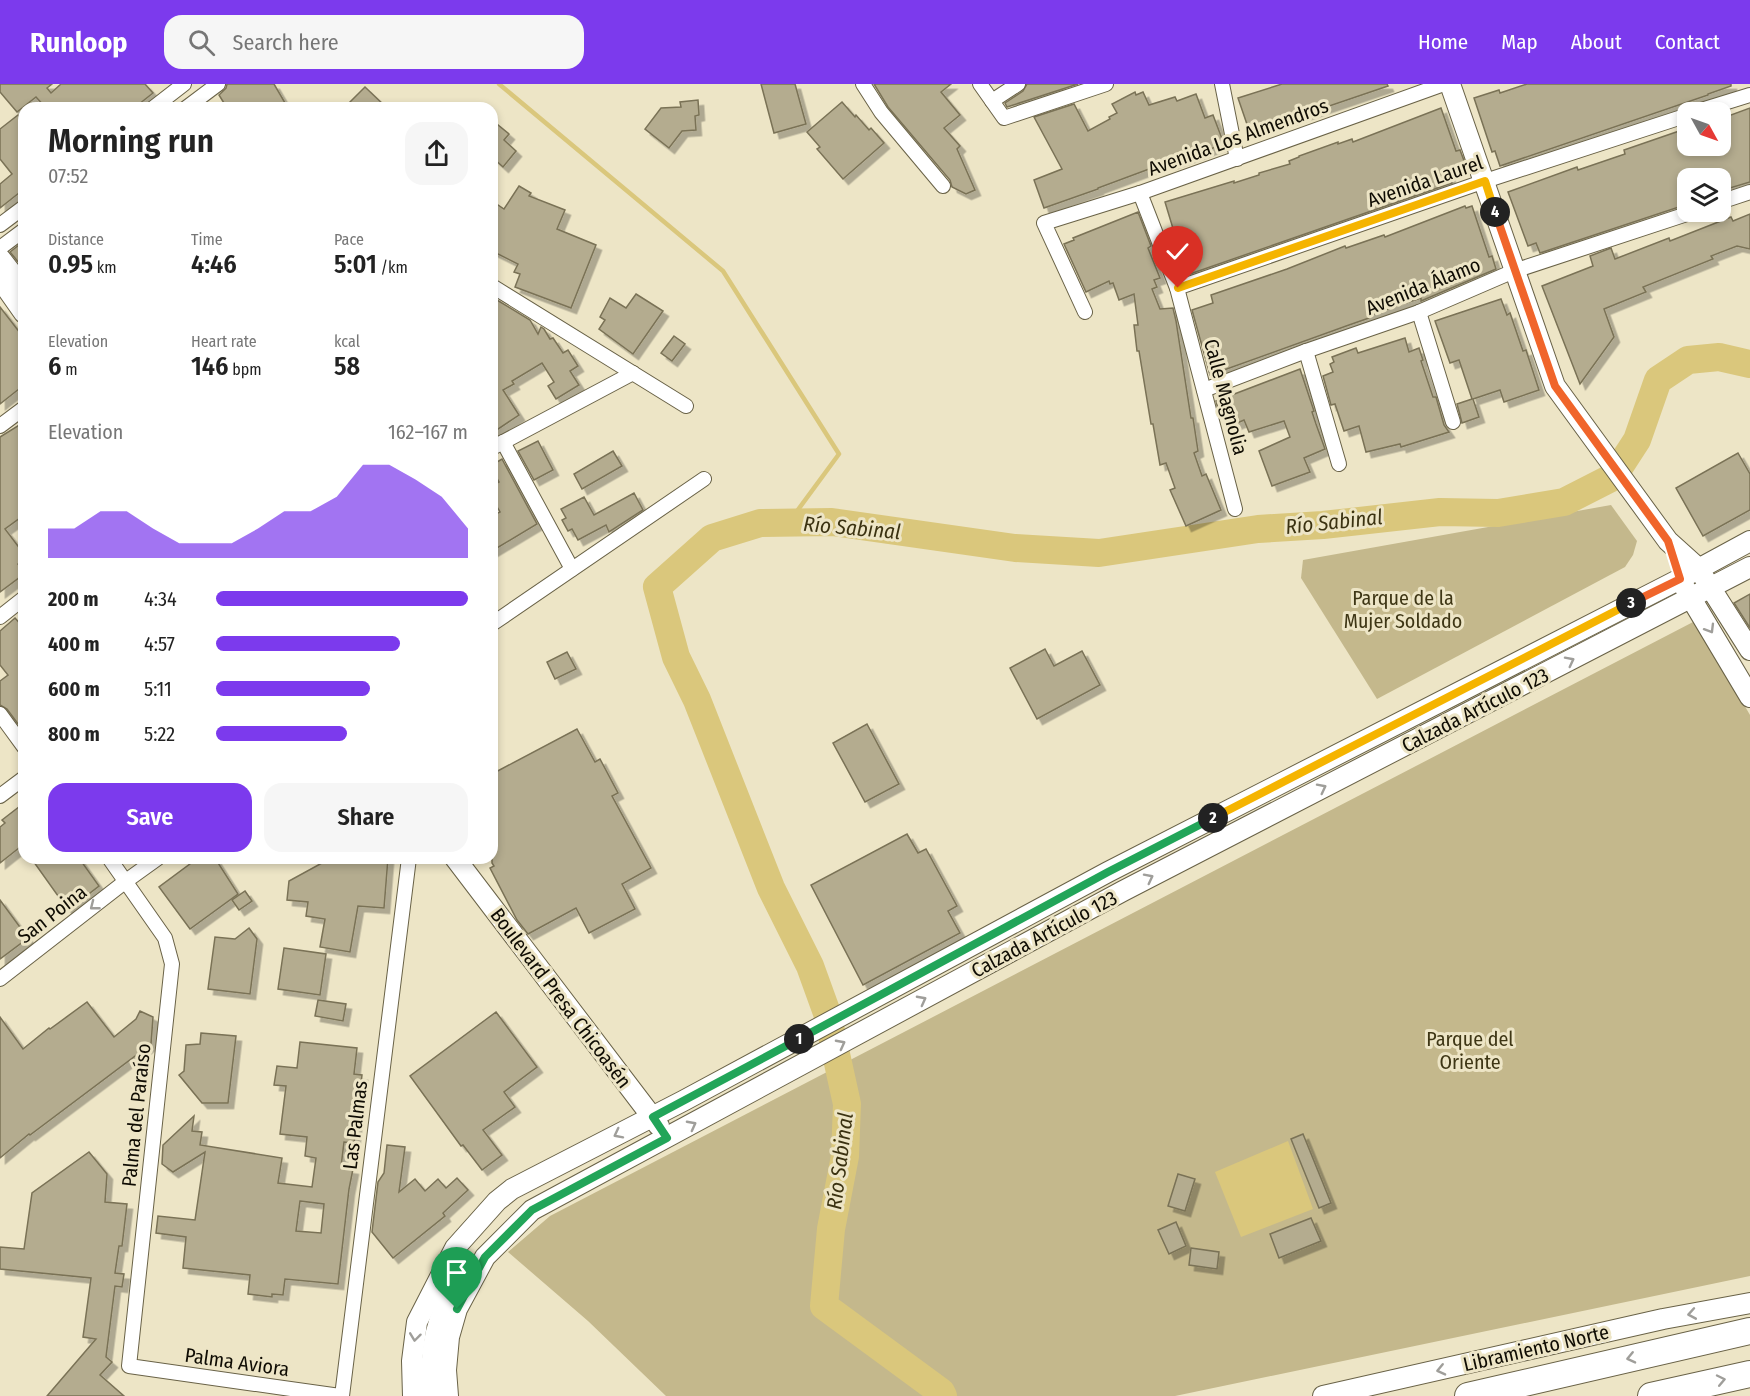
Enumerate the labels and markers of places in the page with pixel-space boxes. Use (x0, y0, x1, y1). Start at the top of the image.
pin: 4 (1480, 197, 1510, 227)
pin (1152, 226, 1203, 288)
pin: 3 (1616, 588, 1646, 618)
pin: 2 (1198, 803, 1228, 833)
pin: 1 (784, 1024, 814, 1054)
pin (431, 1247, 482, 1309)

